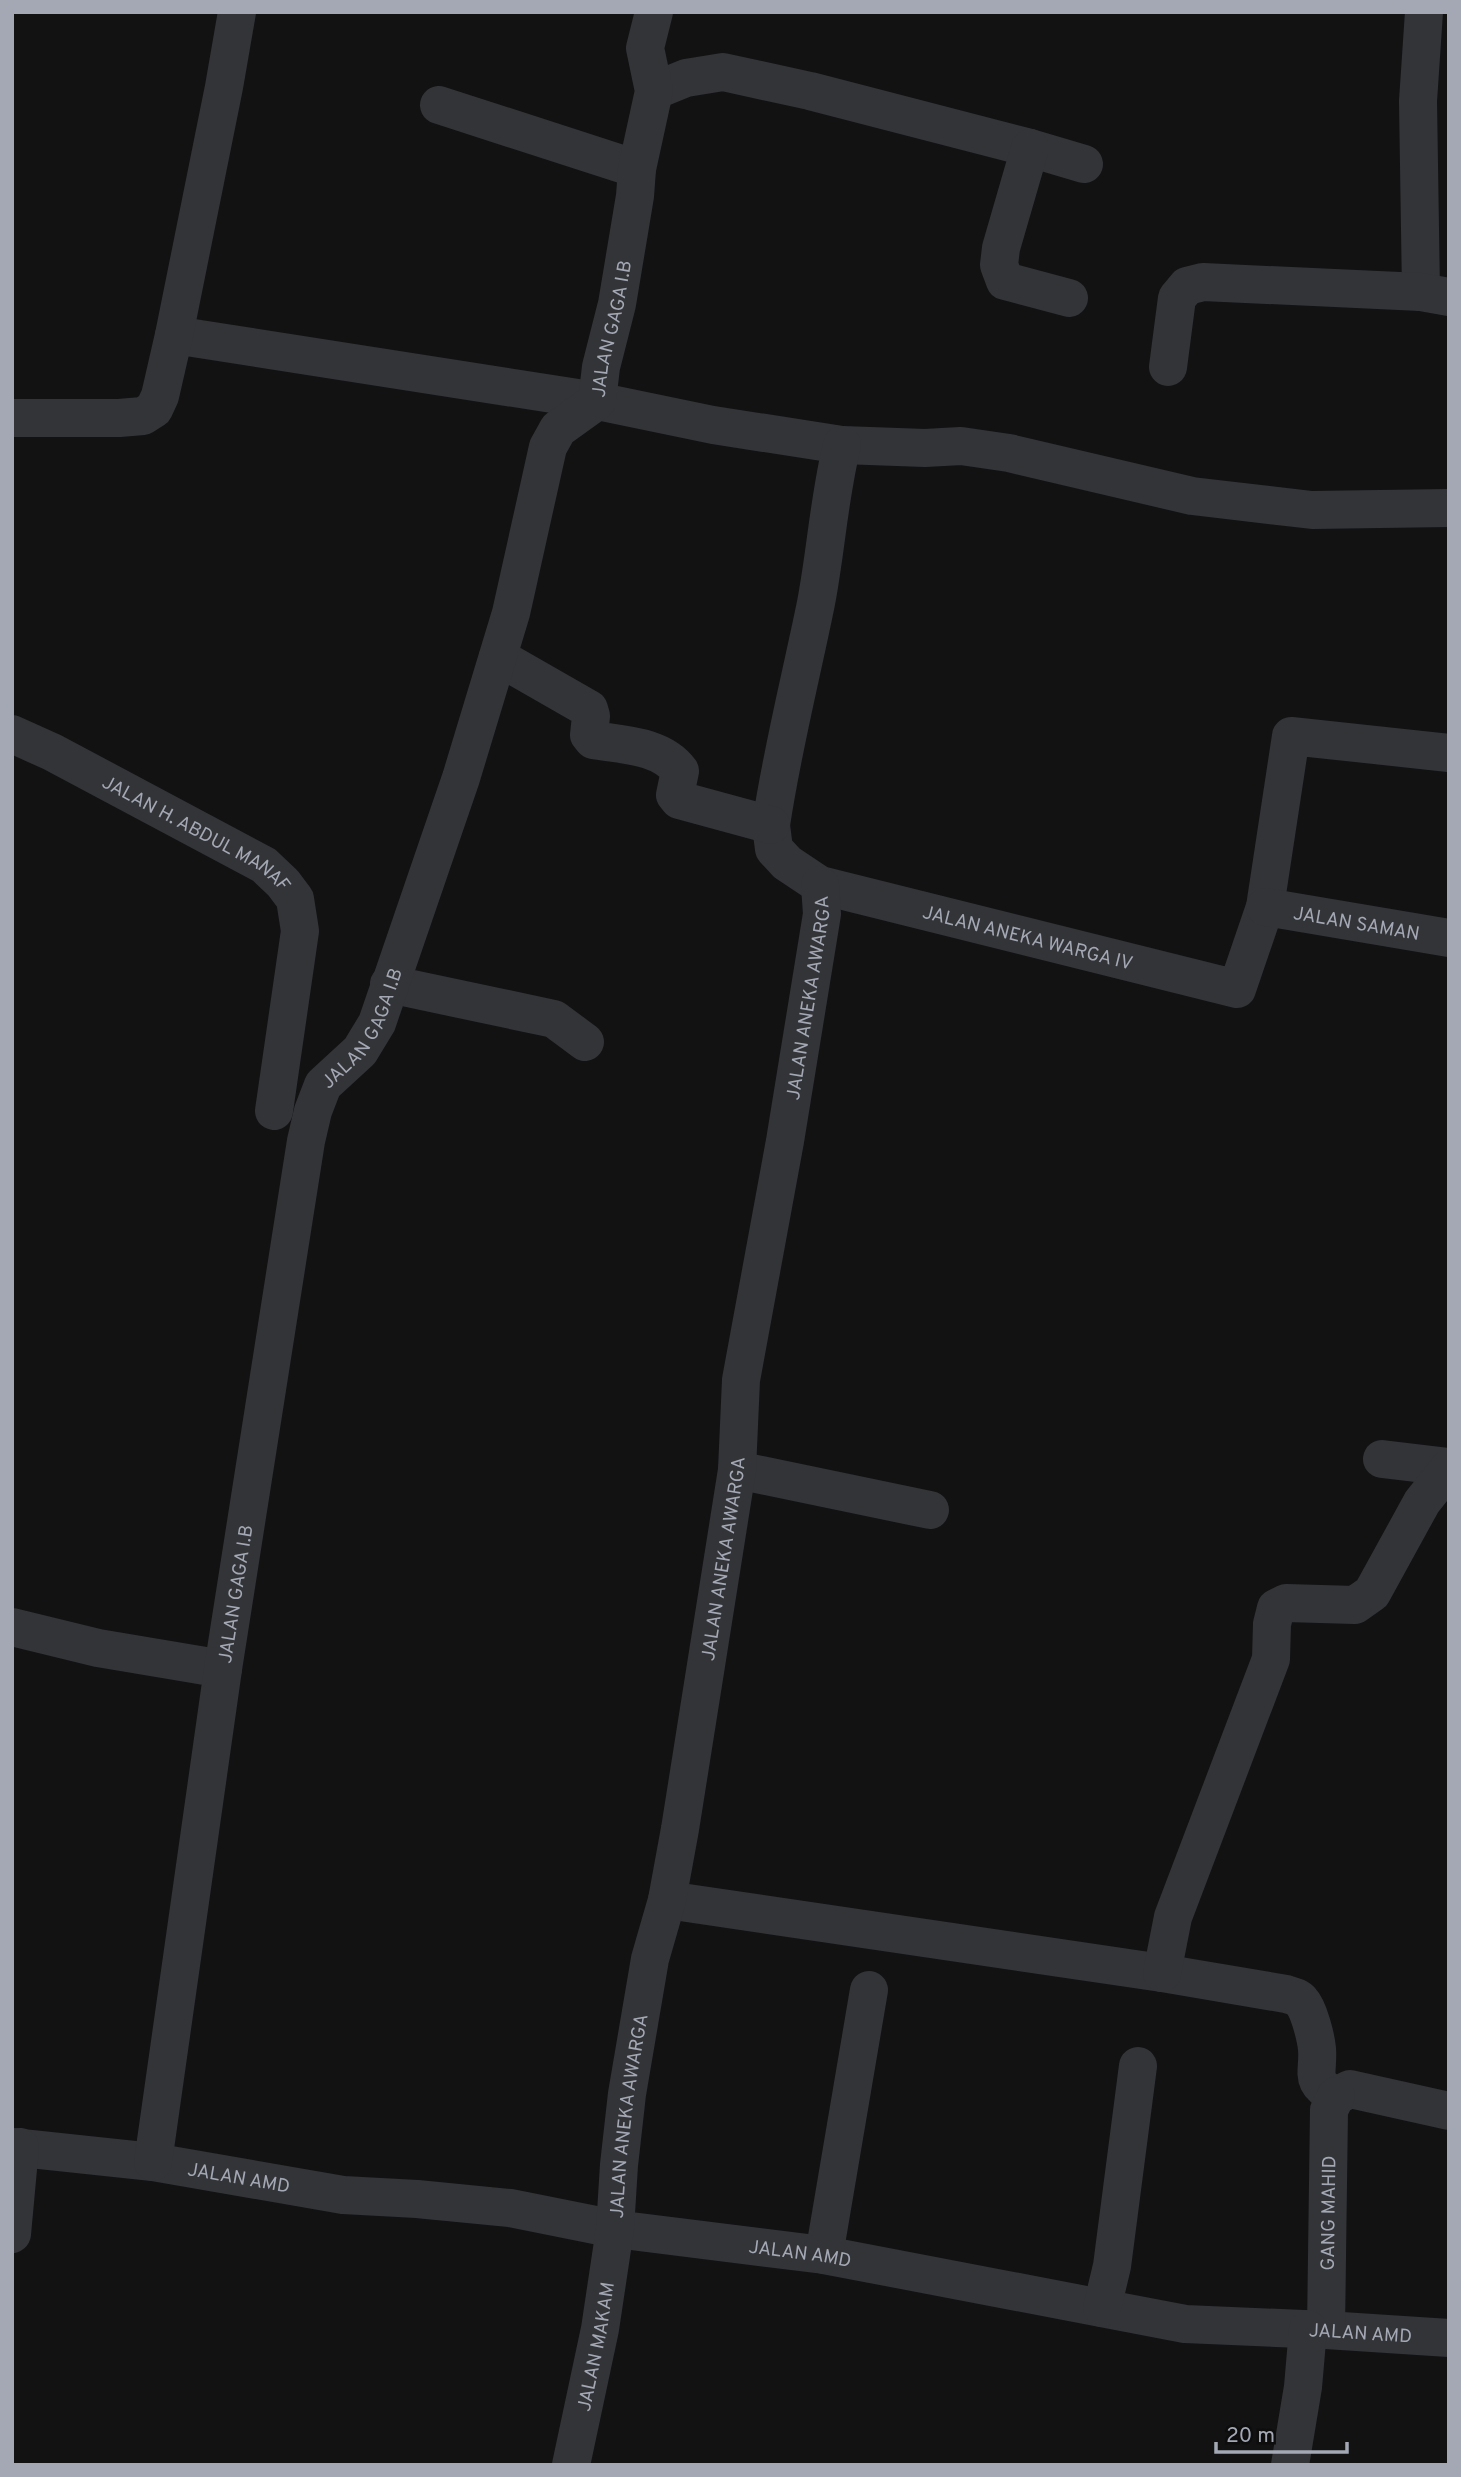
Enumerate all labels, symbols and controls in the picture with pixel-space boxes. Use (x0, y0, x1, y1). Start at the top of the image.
street label: JALAN GAGA I.B (588, 259, 638, 399)
street label: JALAN H. ABDUL MANAF (97, 771, 295, 897)
street label: JALAN ANEKA AWARGA (782, 895, 837, 1102)
street label: JALAN ANEKA WARGA IV (920, 901, 1135, 977)
street label: JALAN SAMAN (1291, 902, 1421, 947)
street label: JALAN GAGA I.B (317, 965, 409, 1095)
street label: JALAN ANEKA AWARGA (697, 1456, 752, 1663)
street label: JALAN GAGA I.B (214, 1523, 259, 1665)
street label: JALAN ANEKA AWARGA (606, 2012, 654, 2219)
street label: GANG MAHID (1317, 2155, 1342, 2271)
street label: JALAN AMD (186, 2158, 292, 2200)
street label: JALAN AMD (747, 2236, 853, 2274)
street label: JALAN MAKAM (573, 2280, 621, 2414)
street label: JALAN AMD (1308, 2319, 1413, 2350)
scale bar (1216, 2410, 1347, 2454)
text: 20 m (1226, 2423, 1275, 2450)

